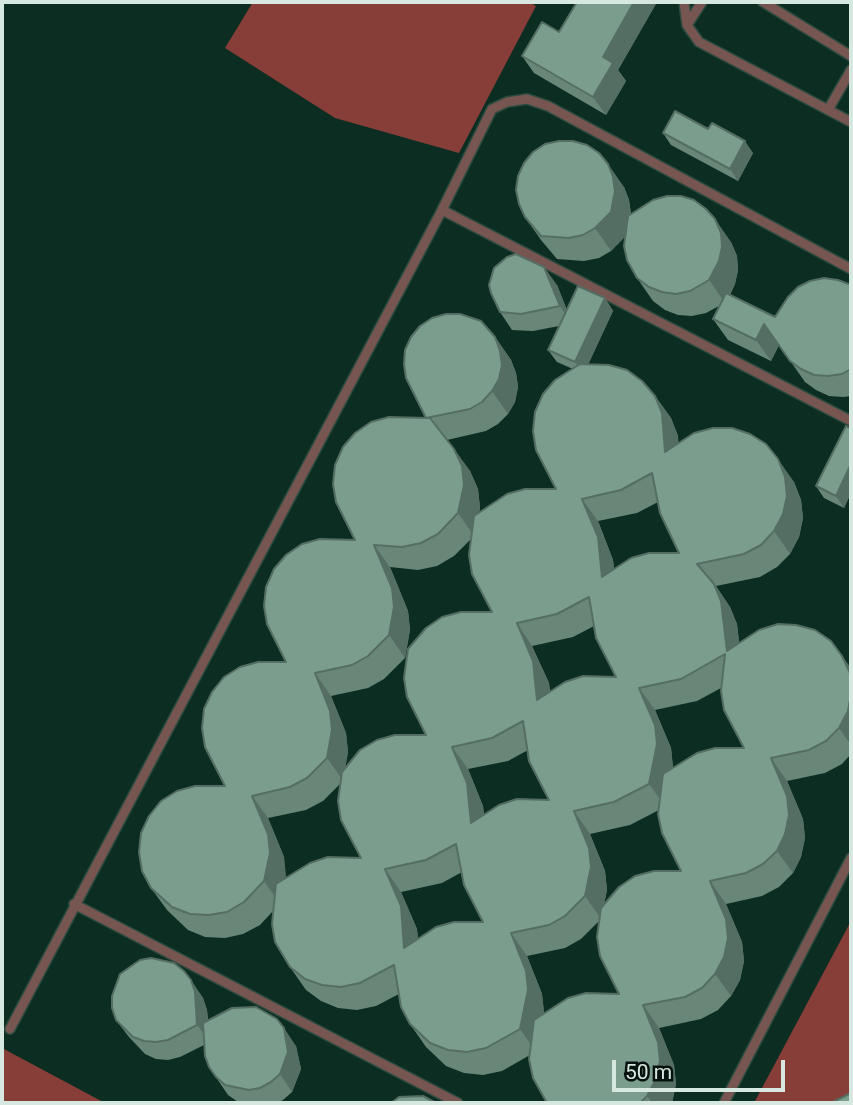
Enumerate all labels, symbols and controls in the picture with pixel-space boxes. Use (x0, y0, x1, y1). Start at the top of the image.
scale bar (615, 1046, 788, 1090)
text: 50 m (625, 1060, 672, 1084)

